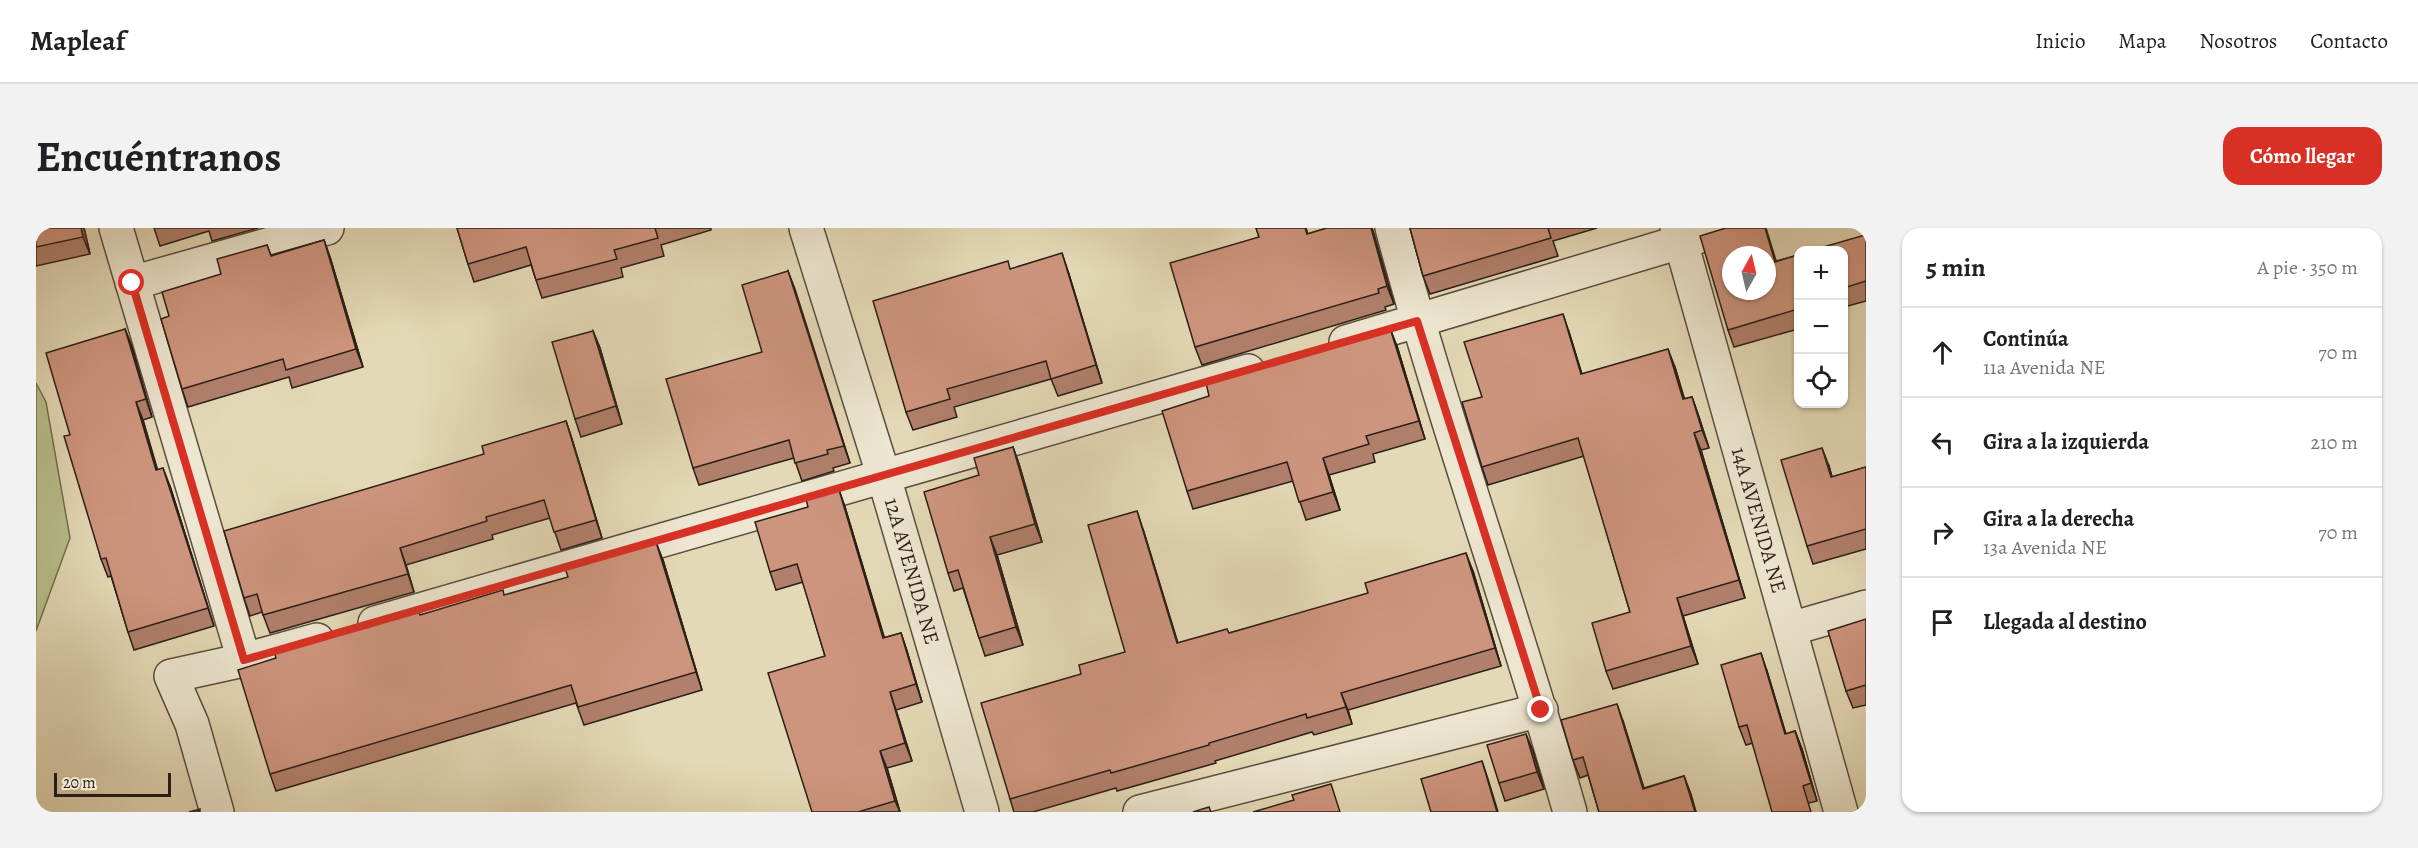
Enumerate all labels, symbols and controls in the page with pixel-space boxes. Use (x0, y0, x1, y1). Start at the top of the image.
text: Mapleaf (30, 22, 125, 60)
text: Inicio (2035, 27, 2085, 55)
text: Mapa (2118, 27, 2167, 55)
text: Nosotros (2200, 27, 2277, 55)
text: Contacto (2310, 27, 2388, 55)
button: Cómo llegar (2223, 127, 2382, 185)
text: Encuéntranos (36, 128, 281, 185)
north arrow (1722, 246, 1776, 300)
map controls (1794, 246, 1848, 408)
button: + (1794, 246, 1848, 300)
text: 5 min (1926, 250, 1986, 285)
text: A pie · 350 m (2257, 254, 2358, 281)
route start (118, 269, 144, 295)
button: − (1794, 300, 1848, 354)
text: Continúa (1983, 324, 2069, 354)
icon: ahead (1926, 336, 1959, 369)
text: 70 m (2318, 339, 2358, 366)
button: locate (1794, 354, 1848, 408)
text: 11a Avenida NE (1983, 354, 2106, 381)
icon: left (1926, 426, 1959, 459)
text: Gira a la izquierda (1983, 427, 2149, 457)
text: 210 m (2310, 429, 2358, 456)
street label: 14A AVENIDA NE (1725, 444, 1793, 596)
street label: 12A AVENIDA NE (878, 494, 946, 648)
text: Gira a la derecha (1983, 504, 2134, 534)
icon: right (1926, 516, 1959, 549)
text: 70 m (2318, 519, 2358, 546)
text: 13a Avenida NE (1983, 534, 2107, 561)
icon: arrive (1926, 606, 1959, 639)
text: Llegada al destino (1983, 607, 2147, 637)
route end (1527, 696, 1553, 722)
scale bar (54, 770, 171, 798)
text: 20 m (63, 772, 96, 794)

